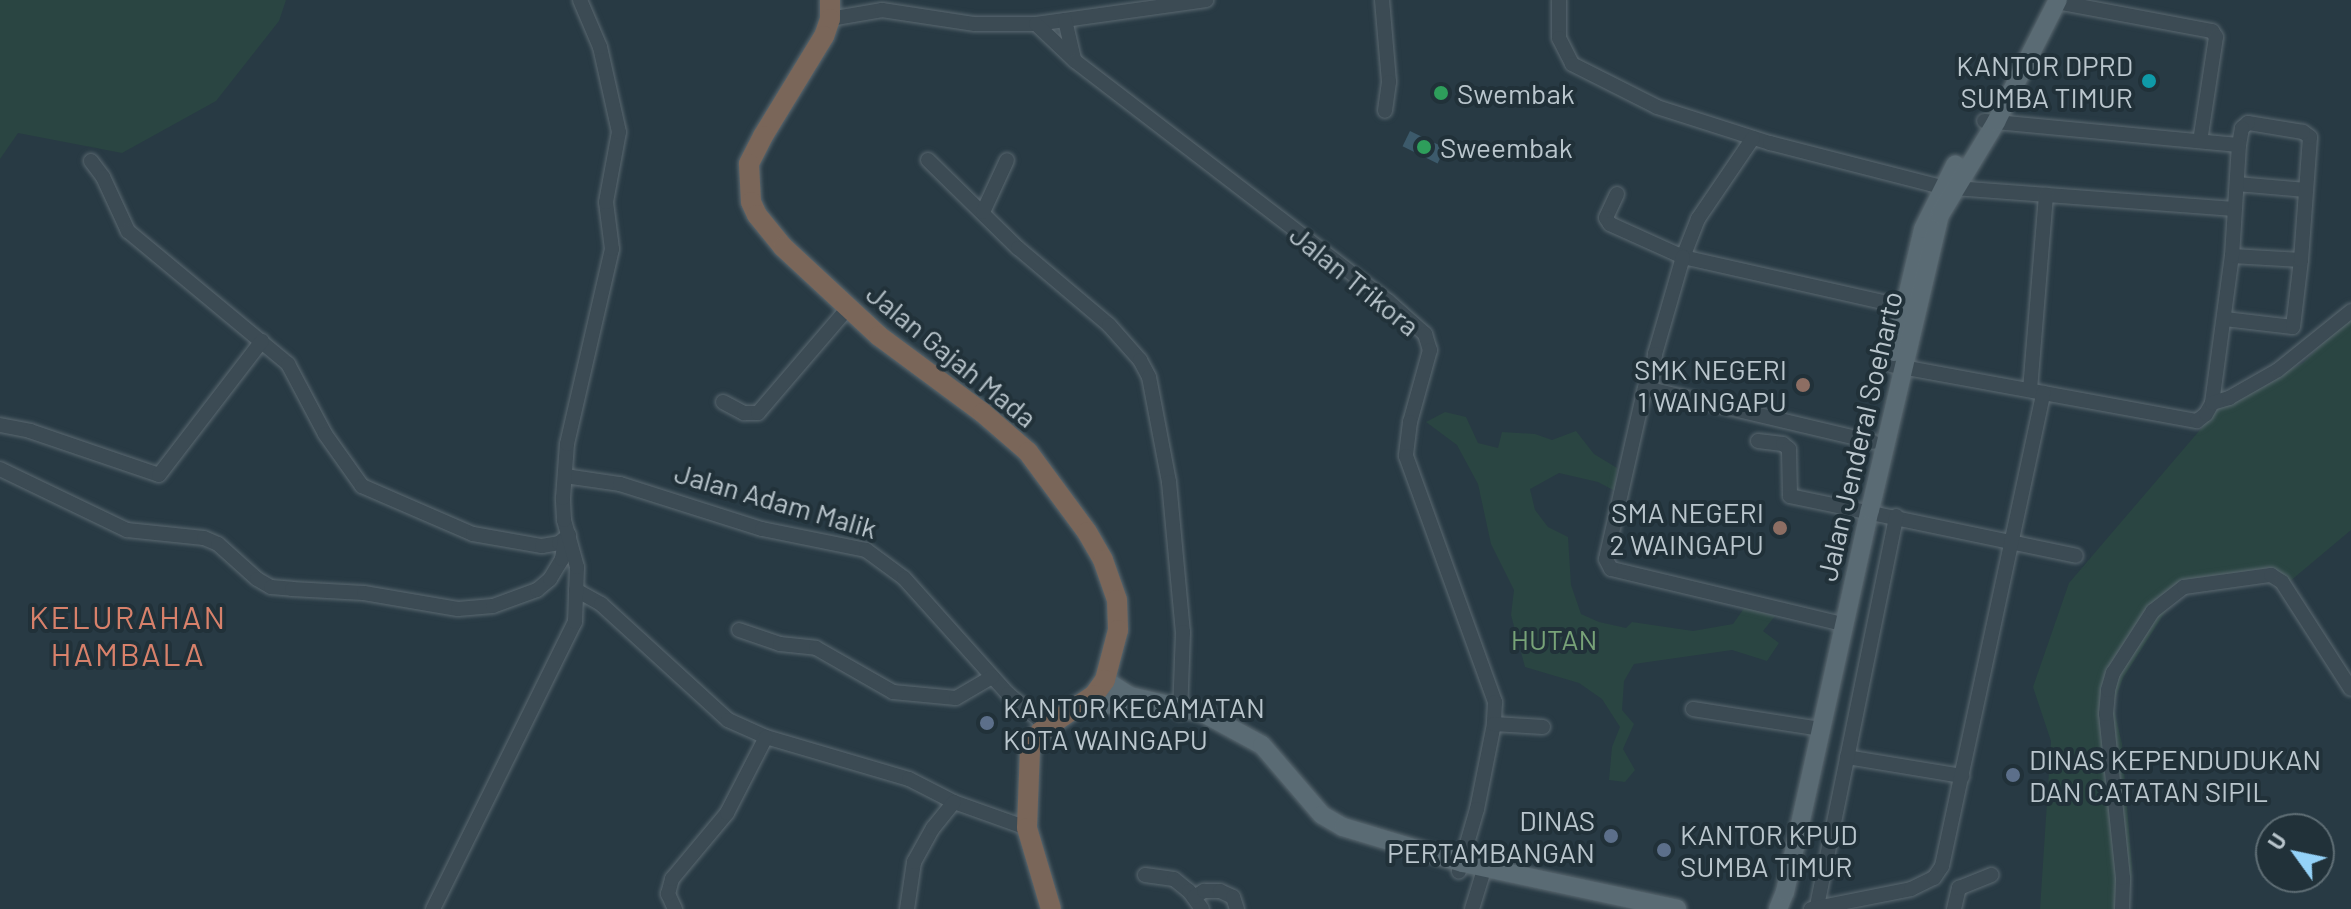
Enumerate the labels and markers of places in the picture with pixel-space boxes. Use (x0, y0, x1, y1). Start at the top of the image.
place label: KANTOR DPRD SUMBA TIMUR (1956, 48, 2133, 114)
marker: KANTOR DPRD SUMBA TIMUR (2140, 72, 2158, 90)
place label: Swembak (1457, 76, 1575, 110)
marker: Swembak (1432, 84, 1450, 102)
place label: Sweembak (1440, 130, 1573, 164)
marker: Sweembak (1415, 138, 1433, 156)
place label: SMK NEGERI 1 WAINGAPU (1634, 352, 1787, 418)
marker: SMK NEGERI 1 WAINGAPU (1794, 376, 1812, 394)
place label: SMA NEGERI 2 WAINGAPU (1609, 495, 1764, 561)
marker: SMA NEGERI 2 WAINGAPU (1771, 519, 1789, 537)
place label: KANTOR KECAMATAN KOTA WAINGAPU (1003, 690, 1265, 756)
marker: KANTOR KECAMATAN KOTA WAINGAPU (978, 714, 996, 732)
place label: DINAS KEPENDUDUKAN DAN CATATAN SIPIL (2029, 742, 2321, 808)
marker: DINAS KEPENDUDUKAN DAN CATATAN SIPIL (2004, 766, 2022, 784)
place label: DINAS PERTAMBANGAN (1387, 803, 1595, 869)
place label: KANTOR KPUD SUMBA TIMUR (1680, 817, 1858, 883)
marker: DINAS PERTAMBANGAN (1602, 827, 1620, 845)
marker: KANTOR KPUD SUMBA TIMUR (1655, 841, 1673, 859)

